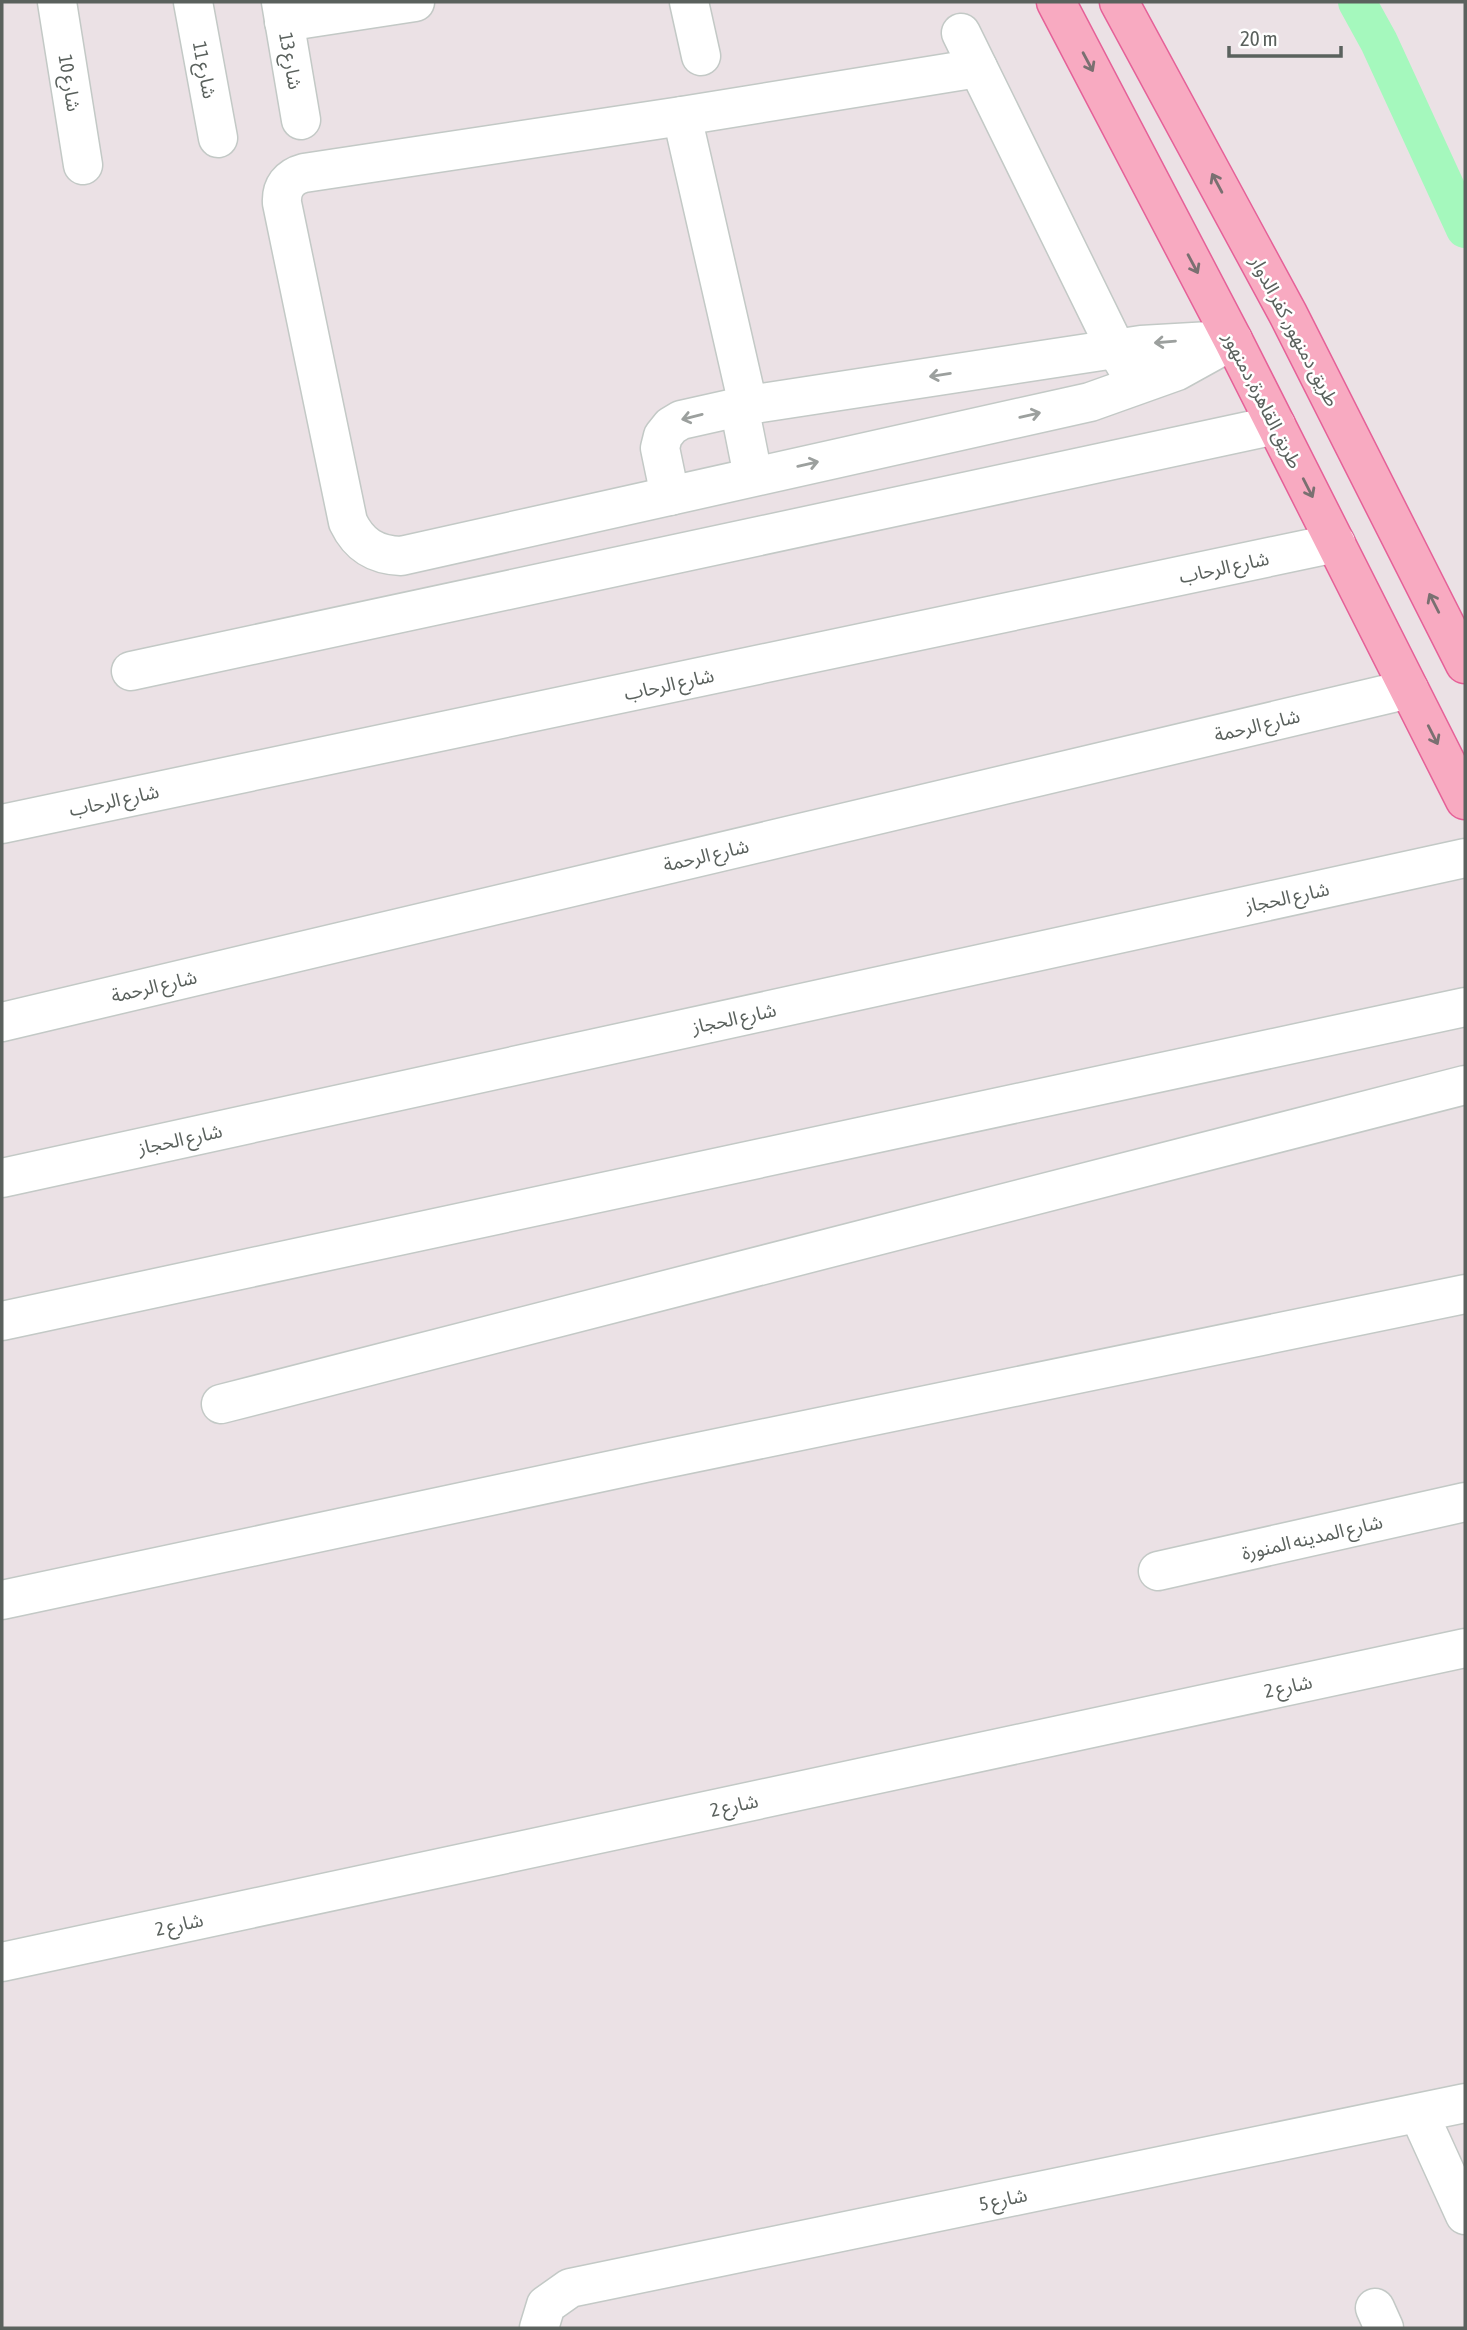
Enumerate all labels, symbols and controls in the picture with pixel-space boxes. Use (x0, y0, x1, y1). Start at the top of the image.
scale bar (1229, 14, 1341, 58)
text: 20 m (1240, 26, 1278, 50)
street label: شارع 13 (272, 31, 307, 92)
street label: شارع 11 (186, 40, 221, 101)
one-way arrow (1082, 51, 1095, 72)
street label: شارع 10 (52, 53, 85, 114)
one-way arrow (1210, 173, 1223, 194)
street label: طريق دمنهور, كفر الدوار (1245, 251, 1344, 411)
one-way arrow (1187, 253, 1201, 274)
street label: طريق القاهرة, دمنهور (1218, 327, 1307, 473)
one-way arrow (1154, 336, 1177, 349)
one-way arrow (929, 369, 952, 382)
one-way arrow (1018, 408, 1041, 421)
one-way arrow (681, 411, 704, 425)
one-way arrow (796, 457, 819, 471)
one-way arrow (1302, 477, 1315, 498)
street label: شارع الرحاب (1177, 547, 1272, 590)
one-way arrow (1427, 593, 1441, 614)
street label: شارع الرحاب (622, 664, 717, 707)
street label: شارع الرحمة (1212, 704, 1303, 748)
one-way arrow (1426, 724, 1440, 745)
street label: شارع الرحاب (67, 780, 162, 823)
street label: شارع الرحمة (661, 834, 752, 878)
street label: شارع الحجاز (1242, 877, 1332, 920)
street label: شارع الرحمة (109, 965, 200, 1009)
street label: شارع الحجاز (689, 998, 779, 1041)
street label: شارع الحجاز (135, 1119, 225, 1162)
street label: شارع المدينه المنورة (1239, 1510, 1385, 1567)
street label: شارع 2 (1262, 1670, 1315, 1705)
street label: شارع 2 (708, 1789, 761, 1824)
street label: شارع 2 (153, 1908, 206, 1943)
street label: شارع 5 (977, 2183, 1030, 2218)

